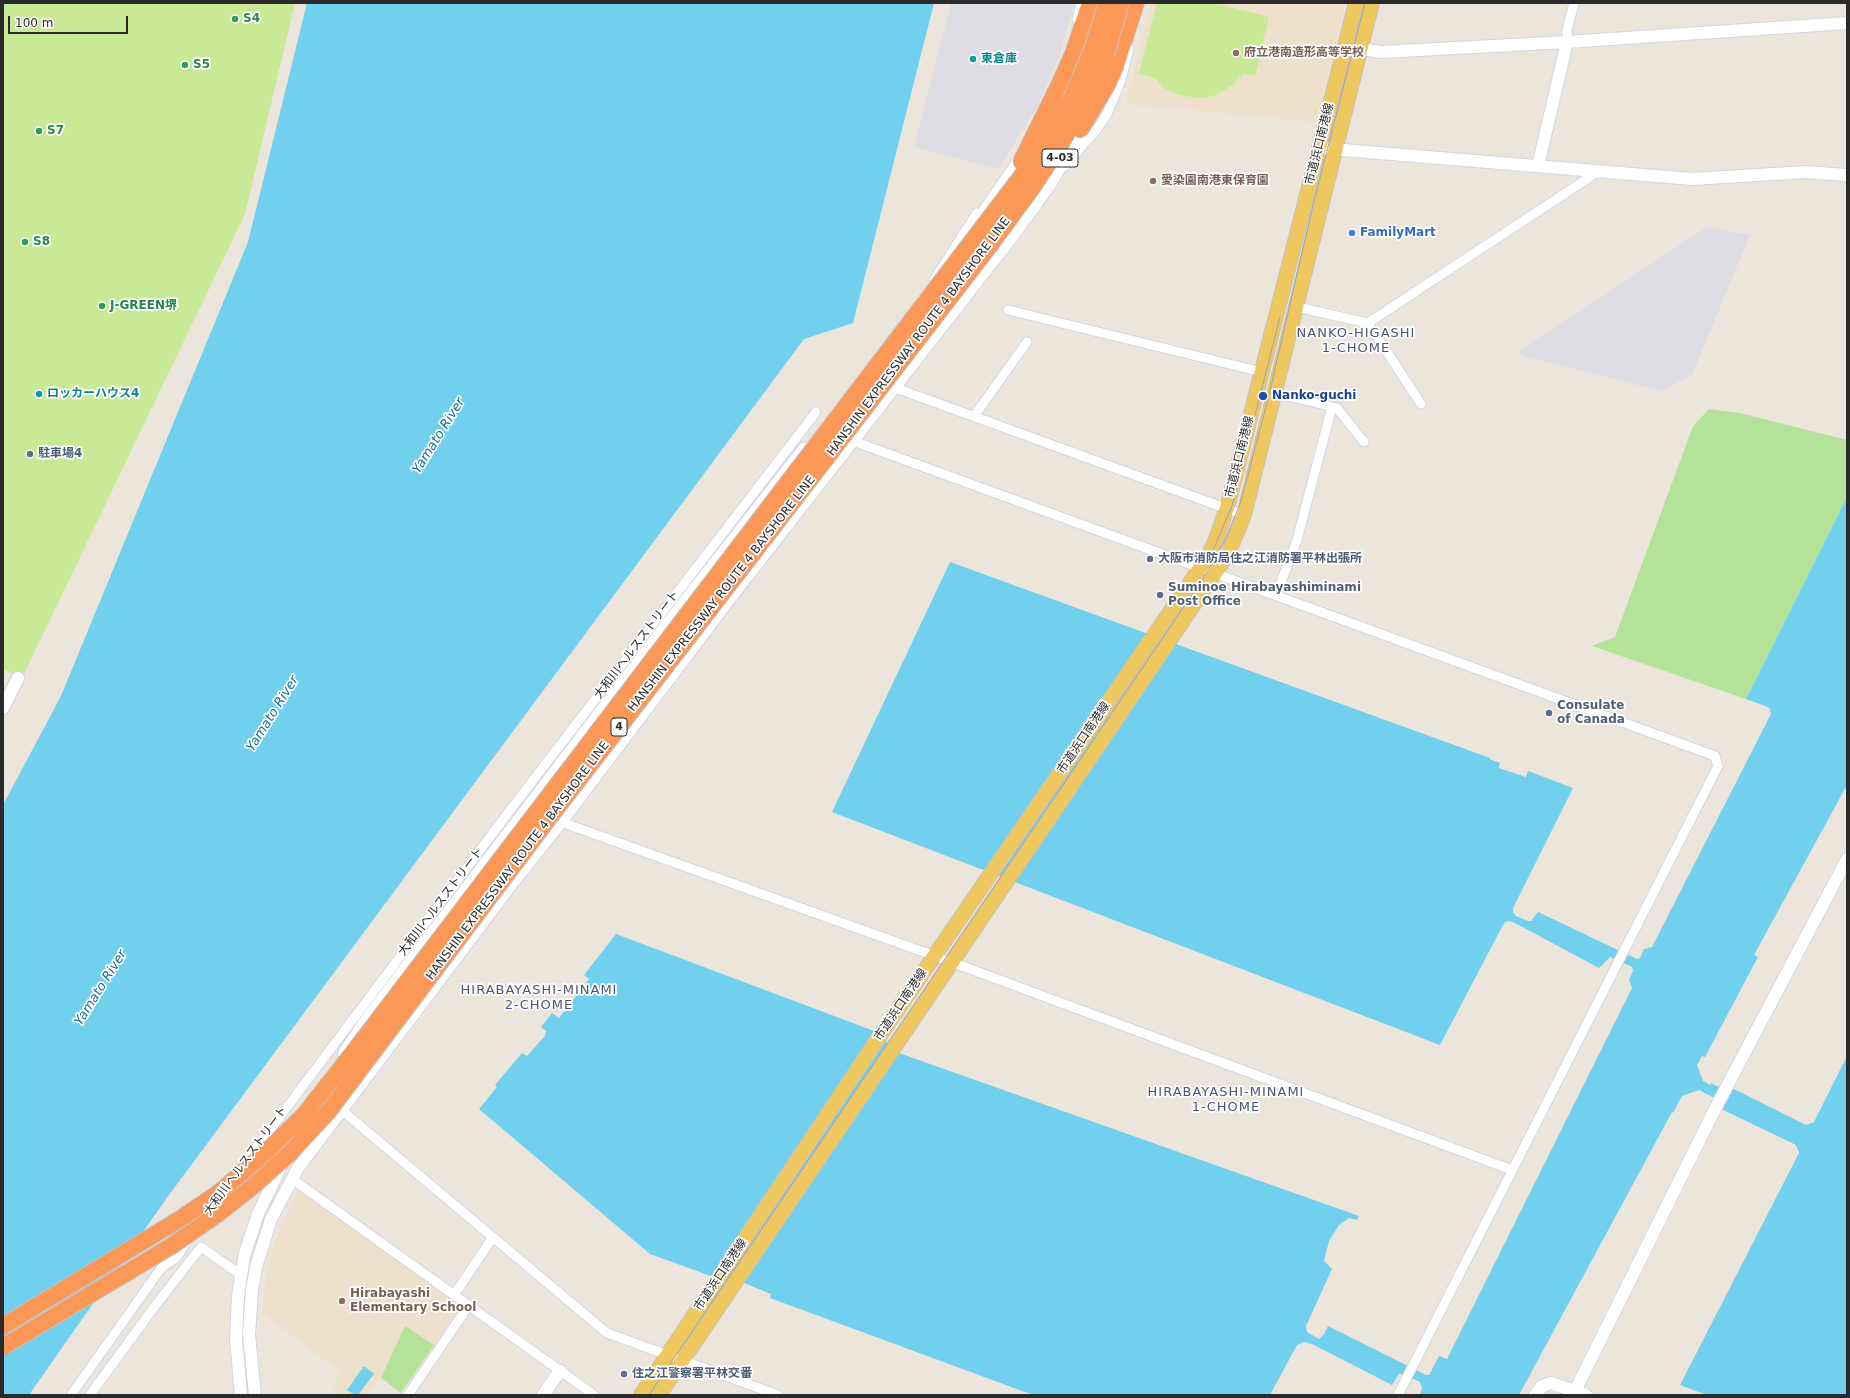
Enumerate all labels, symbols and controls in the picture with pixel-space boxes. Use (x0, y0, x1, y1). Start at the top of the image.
scale bar (10, 8, 130, 34)
place label: S4 (243, 12, 260, 26)
marker: S4 (230, 14, 240, 24)
text: 100 m (15, 16, 53, 30)
place label: 府立港南造形高等学校 (1244, 46, 1364, 60)
marker: 府立港南造形高等学校 (1231, 48, 1241, 58)
place label: 東倉庫 (981, 52, 1017, 66)
marker: 東倉庫 (968, 54, 978, 64)
place label: S5 (193, 58, 210, 72)
marker: S5 (180, 60, 190, 70)
street label: 市道浜口南港線 (1303, 102, 1337, 186)
place label: S7 (47, 124, 64, 138)
marker: S7 (34, 126, 44, 136)
road number: 4-03 (1042, 149, 1078, 167)
place label: 愛染園南港東保育園 (1161, 174, 1269, 188)
marker: 愛染園南港東保育園 (1148, 176, 1158, 186)
street label: HANSHIN EXPRESSWAY ROUTE 4 BAYSHORE LINE (824, 215, 1014, 459)
place label: FamilyMart (1360, 226, 1436, 240)
marker: FamilyMart (1347, 228, 1357, 238)
place label: S8 (33, 235, 50, 249)
marker: S8 (20, 237, 30, 247)
place label: J-GREEN堺 (110, 299, 177, 313)
marker: J-GREEN堺 (97, 301, 107, 311)
district label: NANKO-HIGASHI 1-CHOME (1297, 326, 1415, 357)
place label: ロッカーハウス4 (47, 387, 139, 401)
marker: ロッカーハウス4 (34, 389, 44, 399)
place label: Nanko-guchi (1272, 389, 1356, 403)
marker: Nanko-guchi (1257, 390, 1269, 402)
water label: Yamato River (410, 395, 468, 477)
street label: 市道浜口南港線 (1223, 415, 1257, 499)
place label: 駐車場4 (38, 447, 82, 461)
marker: 駐車場4 (25, 449, 35, 459)
street label: HANSHIN EXPRESSWAY ROUTE 4 BAYSHORE LINE (625, 473, 819, 715)
place label: 大阪市消防局住之江消防署平林出張所 (1158, 552, 1362, 566)
marker: 大阪市消防局住之江消防署平林出張所 (1145, 554, 1155, 564)
place label: Suminoe Hirabayashiminami Post Office (1168, 581, 1361, 609)
street label: 大和川ヘルスストリート (592, 588, 682, 702)
marker: Suminoe Hirabayashiminami Post Office (1155, 590, 1165, 600)
water label: Yamato River (244, 673, 302, 755)
street label: 市道浜口南港線 (1055, 699, 1113, 777)
place label: Consulate of Canada (1557, 699, 1625, 727)
marker: Consulate of Canada (1544, 708, 1554, 718)
road number: 4 (611, 718, 627, 736)
street label: HANSHIN EXPRESSWAY ROUTE 4 BAYSHORE LINE (423, 739, 613, 983)
street label: 大和川ヘルスストリート (396, 845, 486, 959)
water label: Yamato River (72, 947, 130, 1029)
street label: 市道浜口南港線 (872, 966, 930, 1044)
district label: HIRABAYASHI-MINAMI 2-CHOME (461, 983, 617, 1014)
district label: HIRABAYASHI-MINAMI 1-CHOME (1148, 1085, 1304, 1116)
street label: 大和川ヘルスストリート (201, 1103, 291, 1219)
street label: 市道浜口南港線 (692, 1236, 750, 1314)
place label: Hirabayashi Elementary School (350, 1287, 476, 1315)
marker: Hirabayashi Elementary School (337, 1296, 347, 1306)
place label: 住之江警察署平林交番 (632, 1367, 752, 1381)
marker: 住之江警察署平林交番 (619, 1369, 629, 1379)

